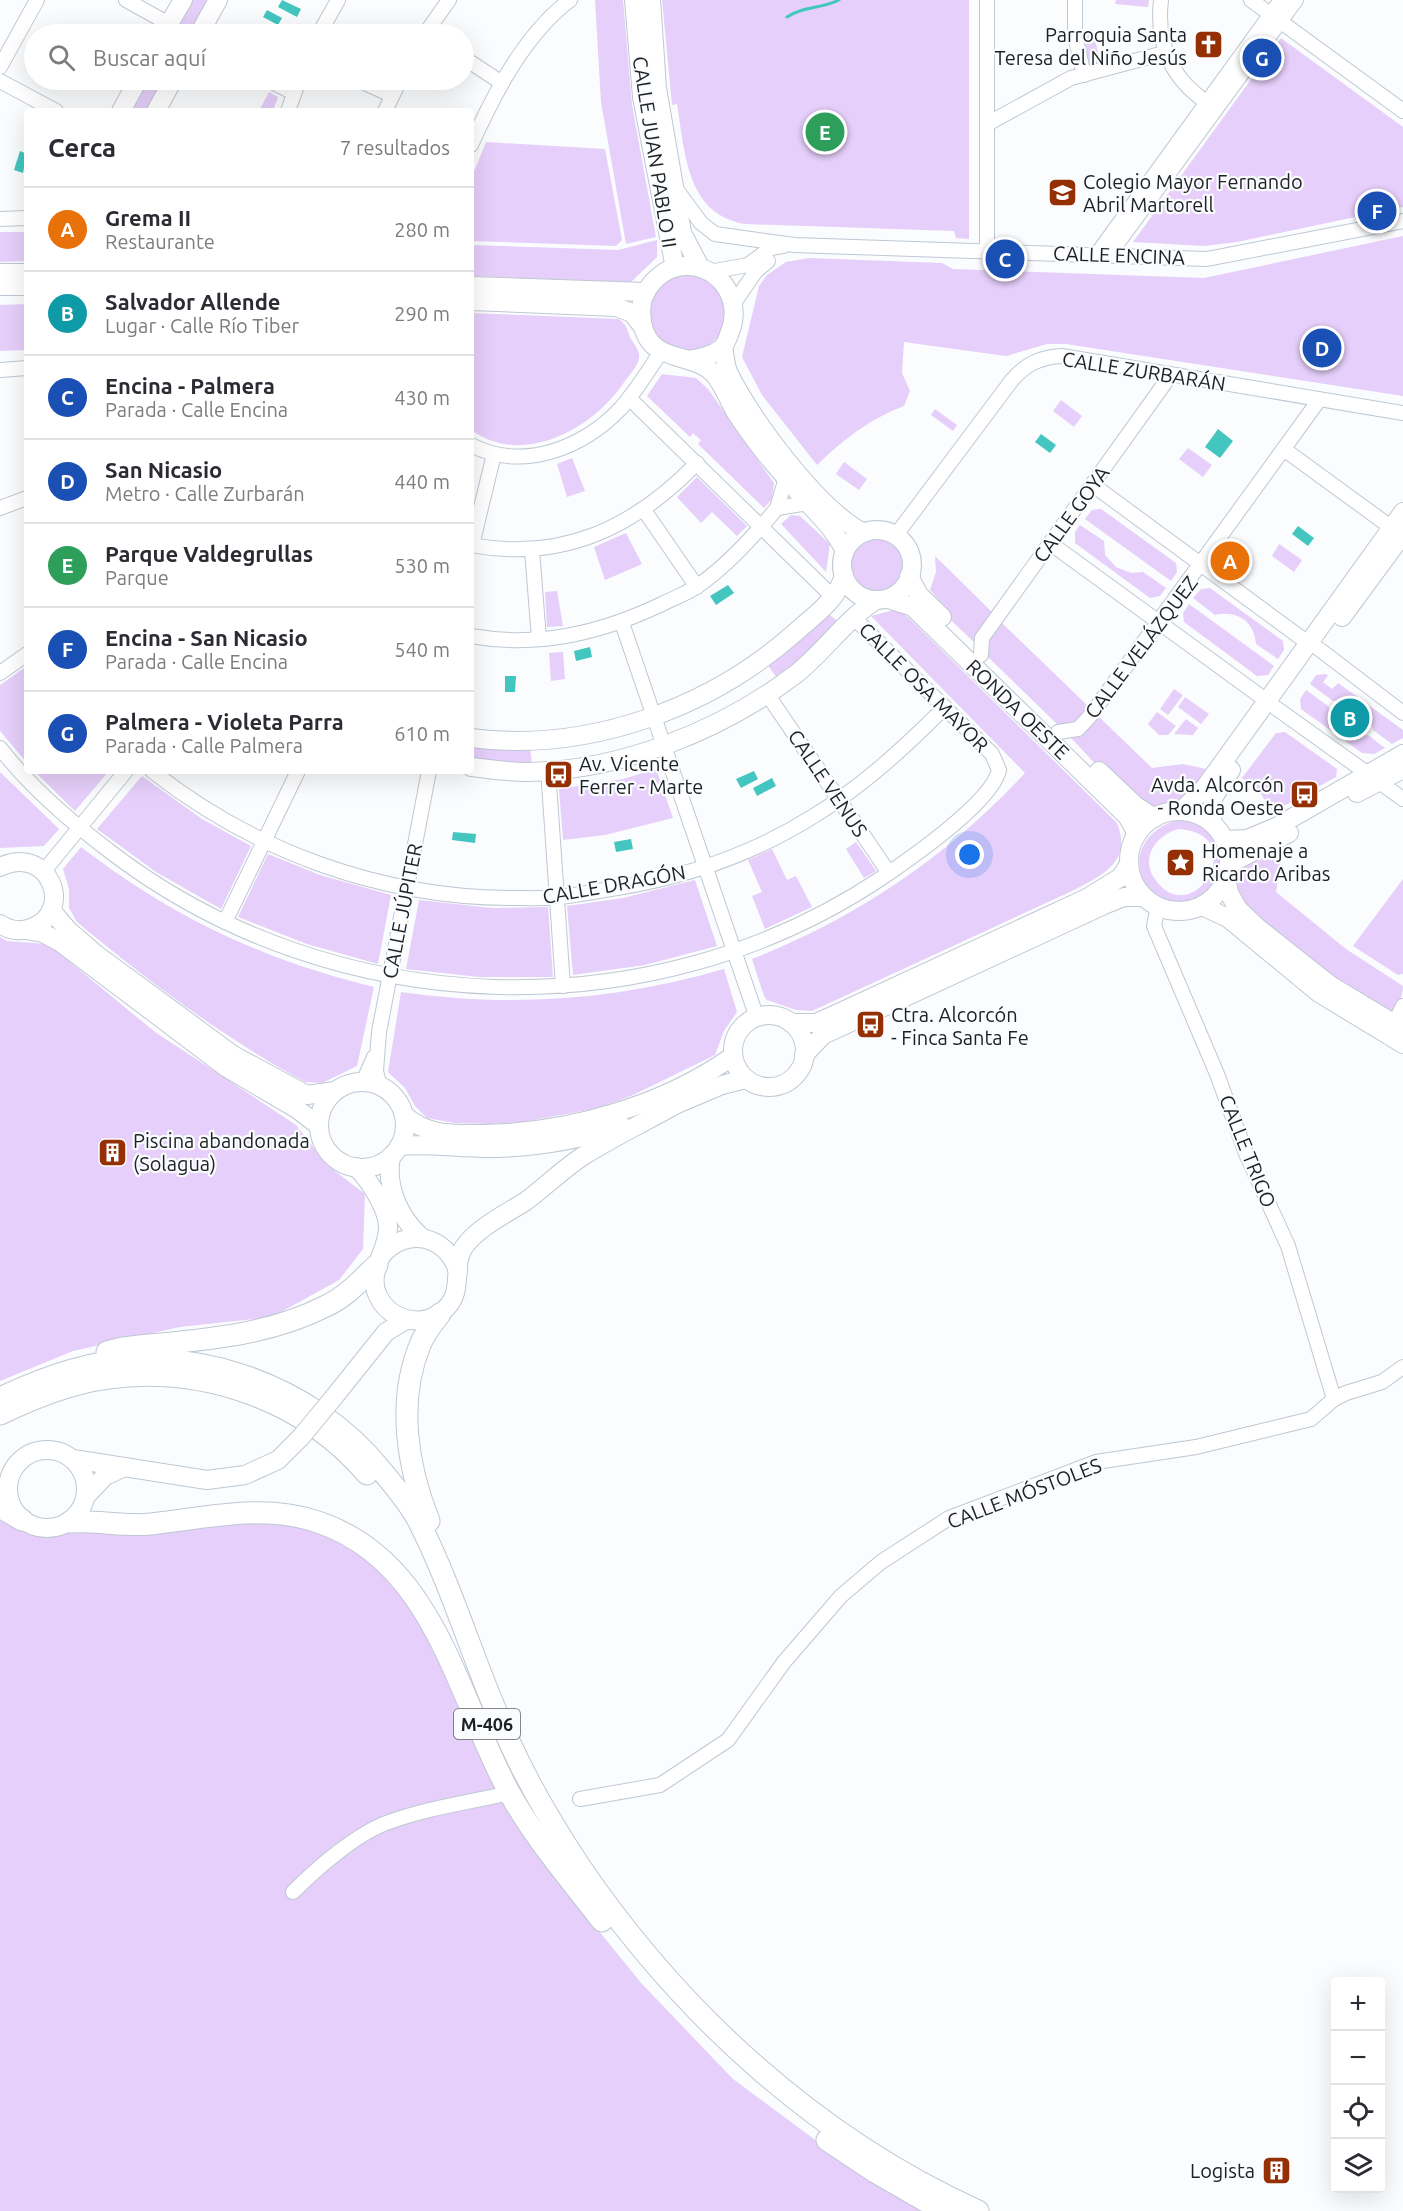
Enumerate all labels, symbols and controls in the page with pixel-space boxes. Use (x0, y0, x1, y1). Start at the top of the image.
place label: Parroquia Santa Teresa del Niño Jesús (995, 23, 1187, 69)
search box (24, 24, 474, 90)
church icon: Parroquia Santa Teresa del Niño Jesús (1192, 29, 1224, 61)
pin: G (1242, 36, 1282, 80)
icon: search (45, 41, 78, 74)
text: Buscar aquí (93, 45, 206, 70)
street label: CALLE JUAN PABLO II (628, 54, 682, 250)
pin: E (806, 110, 844, 154)
text: Cerca (48, 133, 116, 162)
text: 7 resultados (340, 136, 450, 159)
place label: Colegio Mayor Fernando Abril Martorell (1083, 170, 1303, 216)
school or university icon: Colegio Mayor Fernando Abril Martorell (1046, 177, 1078, 209)
pin: F (1358, 188, 1396, 234)
text: Grema II (105, 205, 191, 230)
text: A (60, 218, 75, 241)
text: 280 m (394, 218, 450, 241)
text: Restaurante (105, 230, 215, 253)
pin: C (986, 236, 1024, 282)
street label: CALLE ENCINA (1053, 241, 1185, 269)
text: Salvador Allende (105, 289, 281, 314)
text: B (61, 302, 74, 325)
text: 290 m (394, 302, 450, 325)
text: Lugar · Calle Río Tiber (105, 314, 299, 337)
pin: D (1302, 326, 1342, 370)
street label: CALLE ZURBARÁN (1061, 347, 1227, 395)
text: Encina - Palmera (105, 373, 275, 398)
text: C (61, 386, 74, 409)
text: 430 m (394, 386, 450, 409)
text: Parada · Calle Encina (105, 398, 288, 421)
text: San Nicasio (105, 457, 222, 482)
street label: CALLE GOYA (1028, 461, 1114, 567)
text: D (60, 470, 75, 493)
text: 440 m (394, 470, 450, 493)
text: Metro · Calle Zurbarán (105, 482, 305, 505)
pin: A (1210, 538, 1250, 584)
text: Parque Valdegrullas (105, 541, 313, 566)
text: E (62, 554, 73, 577)
text: 530 m (394, 554, 450, 577)
text: Parque (105, 566, 169, 589)
street label: CALLE VELÁZQUEZ (1080, 571, 1202, 723)
street label: CALLE OSA MAYOR (855, 618, 993, 756)
text: Encina - San Nicasio (105, 625, 308, 650)
text: F (62, 638, 73, 661)
text: 540 m (394, 638, 450, 661)
text: Parada · Calle Encina (105, 650, 288, 673)
street label: RONDA OESTE (962, 654, 1074, 764)
pin: B (1330, 696, 1370, 740)
text: Palmera - Violeta Parra (105, 709, 344, 734)
text: G (61, 722, 74, 745)
text: 610 m (394, 722, 450, 745)
street label: CALLE VENUS (784, 725, 872, 841)
text: Parada · Calle Palmera (105, 734, 303, 757)
place label: Av. Vicente Ferrer - Marte (579, 752, 703, 798)
bus stop icon: Av. Vicente Ferrer - Marte (542, 759, 574, 791)
place label: Avda. Alcorcón - Ronda Oeste (1151, 773, 1284, 819)
bus stop icon: Avda. Alcorcón - Ronda Oeste (1289, 779, 1321, 811)
place label: Homenaje a Ricardo Aribas (1202, 839, 1331, 885)
your location (955, 840, 984, 869)
street label: CALLE JÚPITER (378, 841, 426, 981)
place icon: Homenaje a Ricardo Aribas (1165, 846, 1197, 878)
street label: CALLE DRAGÓN (541, 860, 687, 908)
place label: Ctra. Alcorcón - Finca Santa Fe (891, 1003, 1029, 1049)
bus stop icon: Ctra. Alcorcón - Finca Santa Fe (854, 1009, 886, 1041)
street label: CALLE TRIGO (1215, 1091, 1281, 1211)
place label: Piscina abandonada (Solagua) (133, 1129, 310, 1175)
building icon: Piscina abandonada (Solagua) (96, 1136, 128, 1168)
street label: CALLE MÓSTOLES (944, 1453, 1104, 1533)
road number: M-406 (454, 1709, 520, 1739)
map controls (1331, 1977, 1385, 2193)
button: + (1331, 1977, 1385, 2031)
button: − (1331, 2031, 1385, 2085)
button: locate (1331, 2085, 1385, 2139)
button: layers (1331, 2139, 1385, 2193)
building icon: Logista (1260, 2154, 1292, 2186)
place label: Logista (1190, 2159, 1255, 2182)

